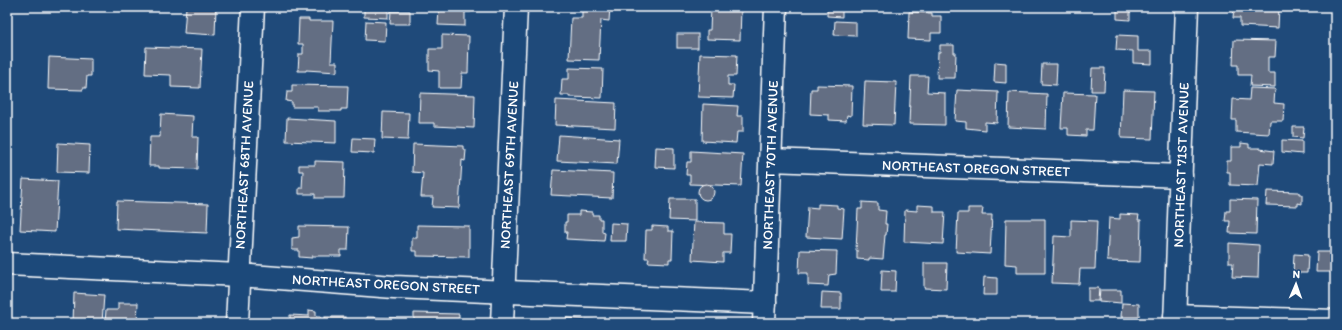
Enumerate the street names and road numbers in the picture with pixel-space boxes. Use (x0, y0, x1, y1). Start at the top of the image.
street label: NORTHEAST 68TH AVENUE (232, 80, 257, 250)
street label: NORTHEAST 69TH AVENUE (497, 80, 522, 250)
street label: NORTHEAST 70TH AVENUE (759, 80, 782, 250)
street label: NORTHEAST 71ST AVENUE (1170, 82, 1193, 248)
street label: NORTHEAST OREGON STREET (882, 157, 1070, 180)
street label: NORTHEAST OREGON STREET (292, 271, 480, 298)

